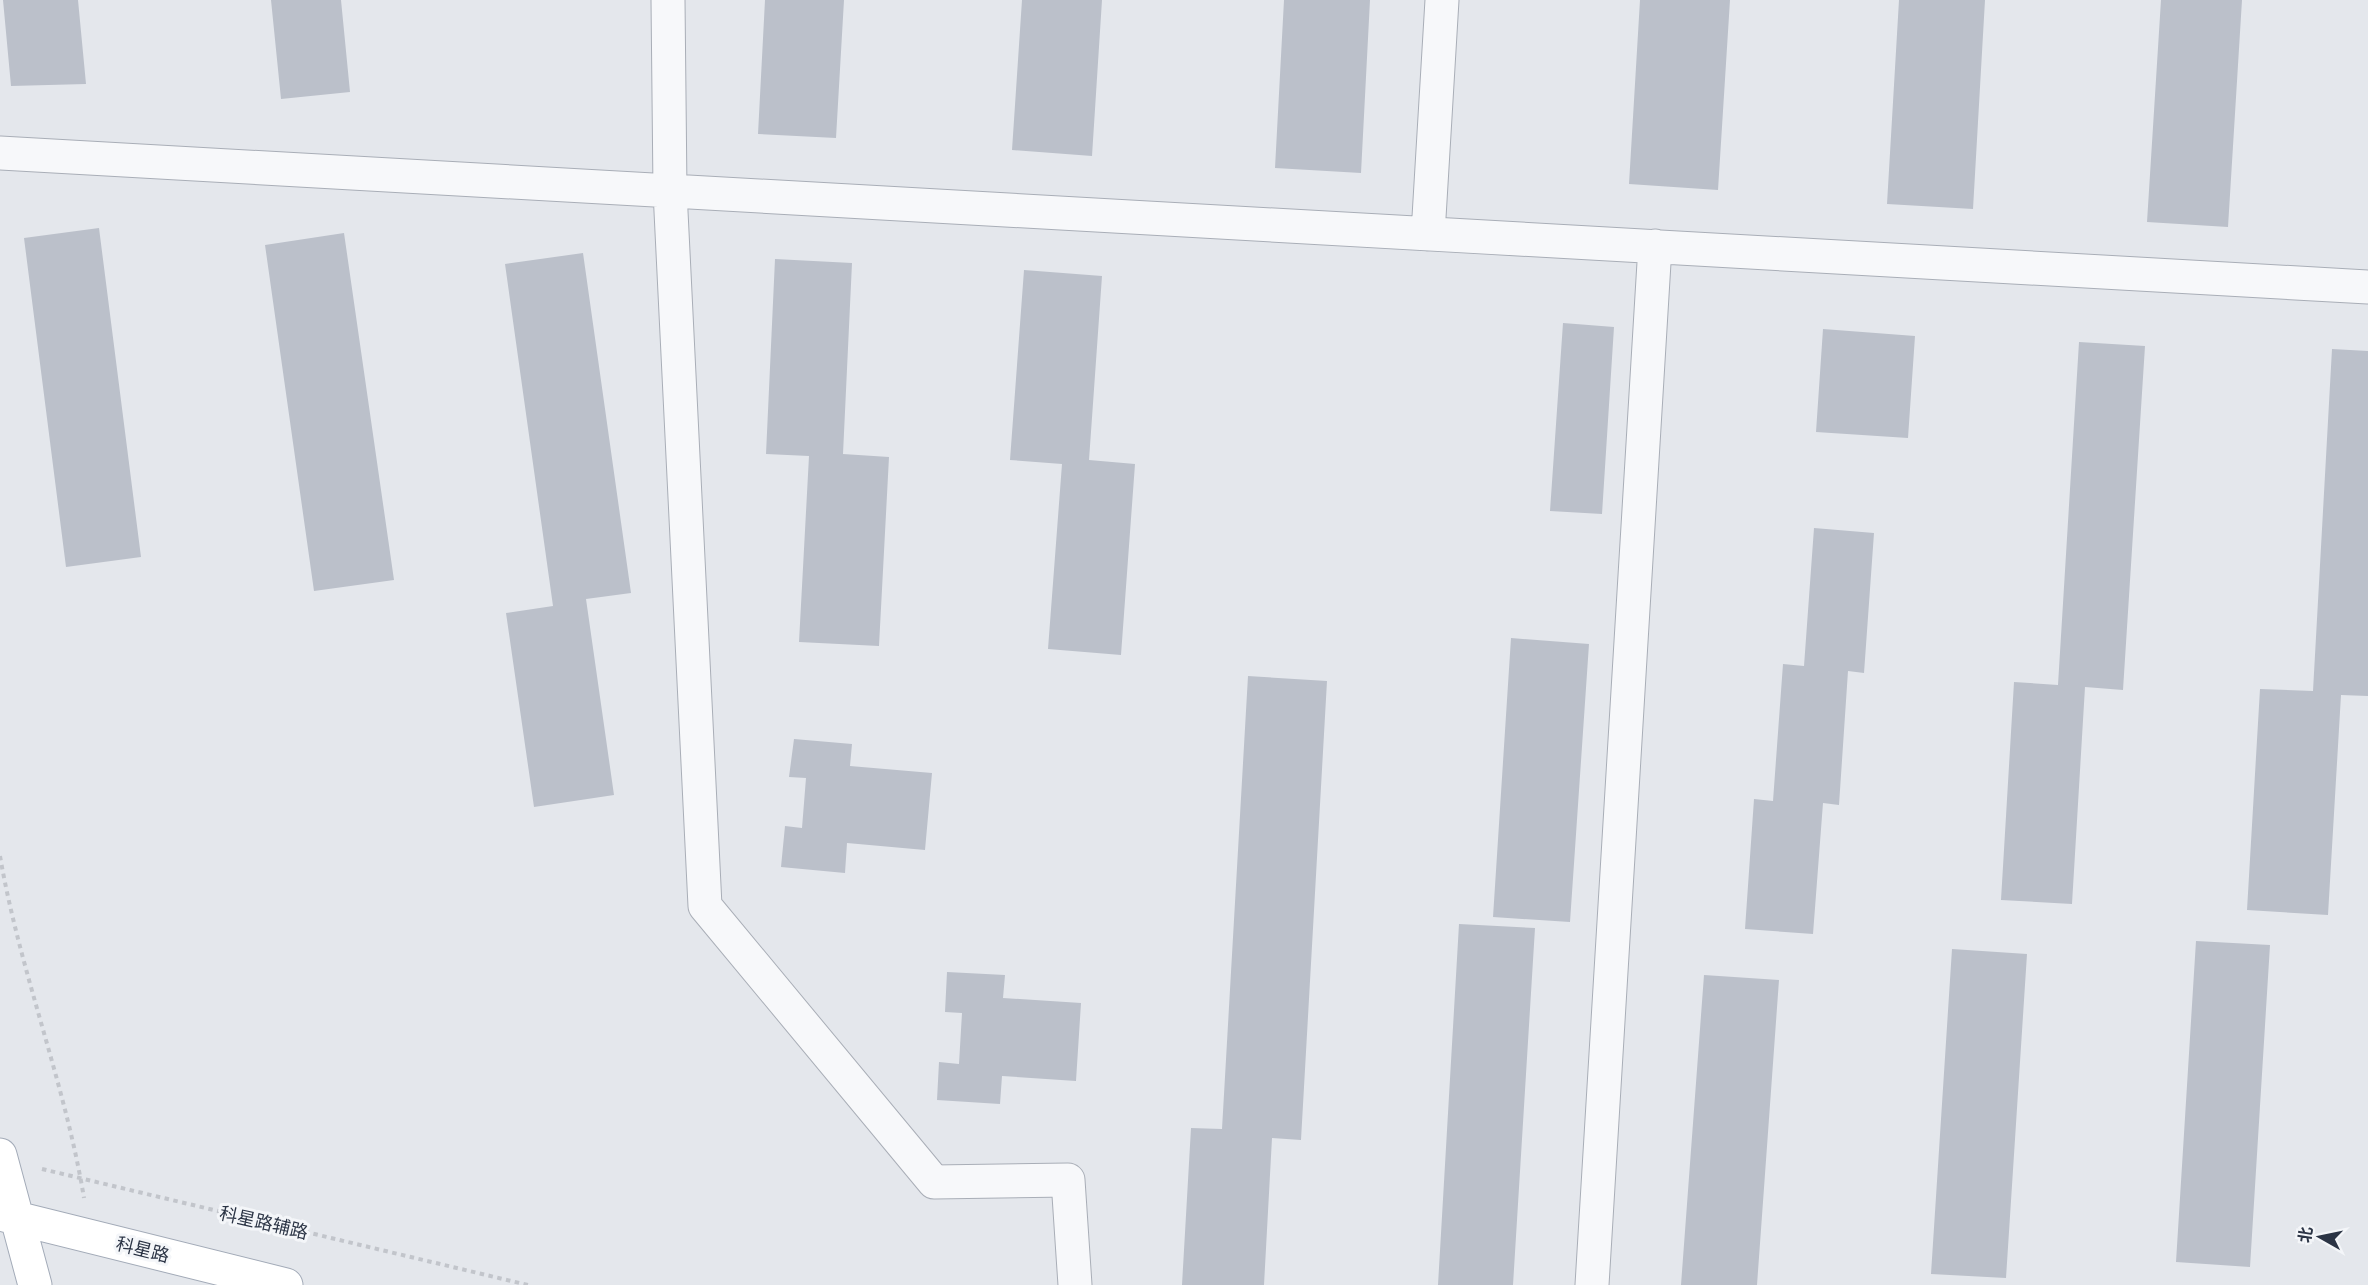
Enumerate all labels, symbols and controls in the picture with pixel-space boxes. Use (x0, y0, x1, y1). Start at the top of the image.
street label: 科星路辅路 (218, 1202, 310, 1242)
north arrow (2290, 1207, 2350, 1267)
text: 北 (2295, 1225, 2315, 1244)
street label: 科星路 (114, 1233, 172, 1265)

